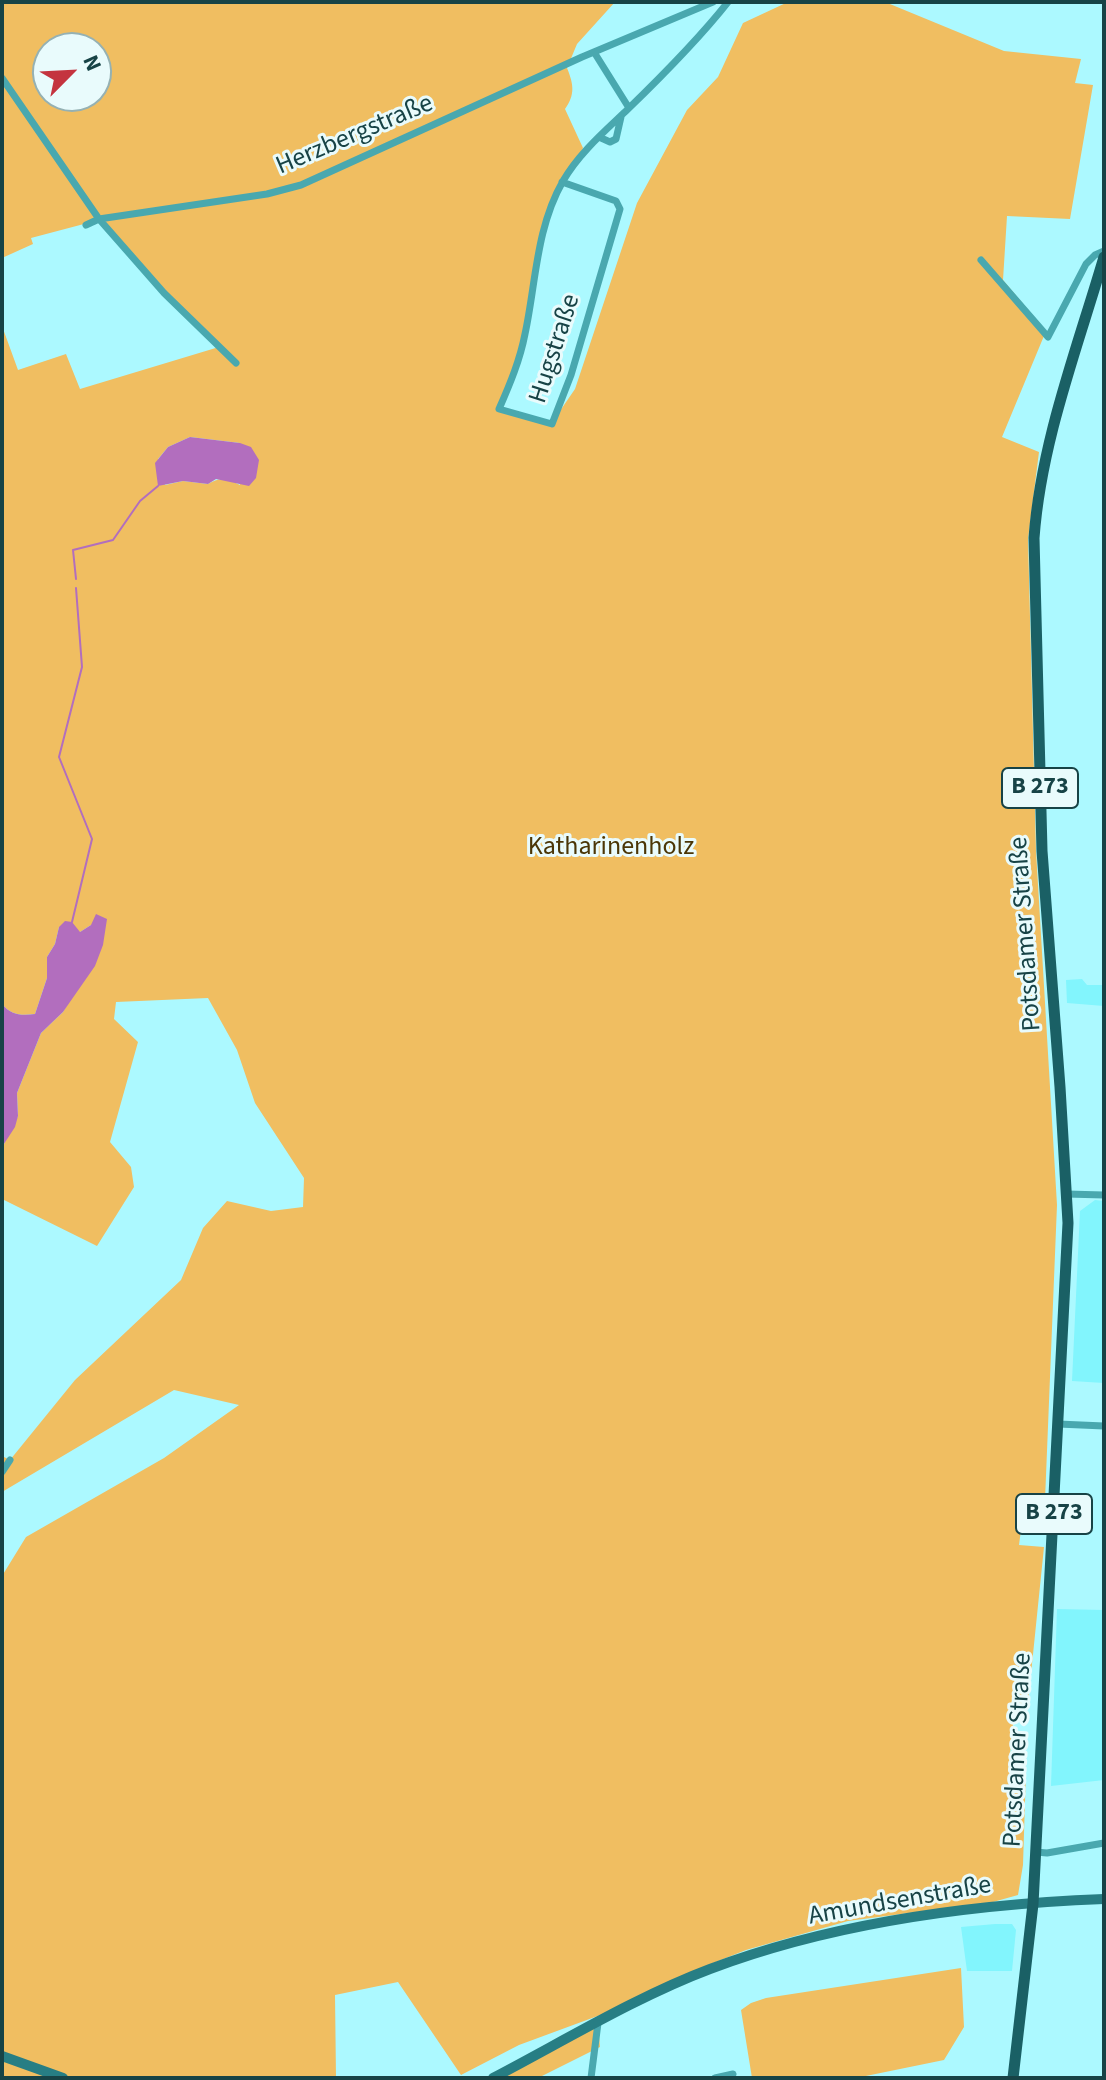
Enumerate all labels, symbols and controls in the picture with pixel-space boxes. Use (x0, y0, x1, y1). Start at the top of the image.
north arrow (32, 32, 112, 112)
text: N (75, 50, 110, 76)
street label: Herzbergstraße (272, 89, 438, 183)
street label: Hugstraße (524, 291, 588, 407)
road number: B 273 (1002, 768, 1078, 808)
park label: Katharinenholz (528, 832, 694, 864)
street label: Potsdamer Straße (1005, 836, 1049, 1032)
road number: B 273 (1016, 1494, 1092, 1534)
street label: Potsdamer Straße (998, 1652, 1040, 1848)
street label: Amundsenstraße (806, 1871, 994, 1933)

